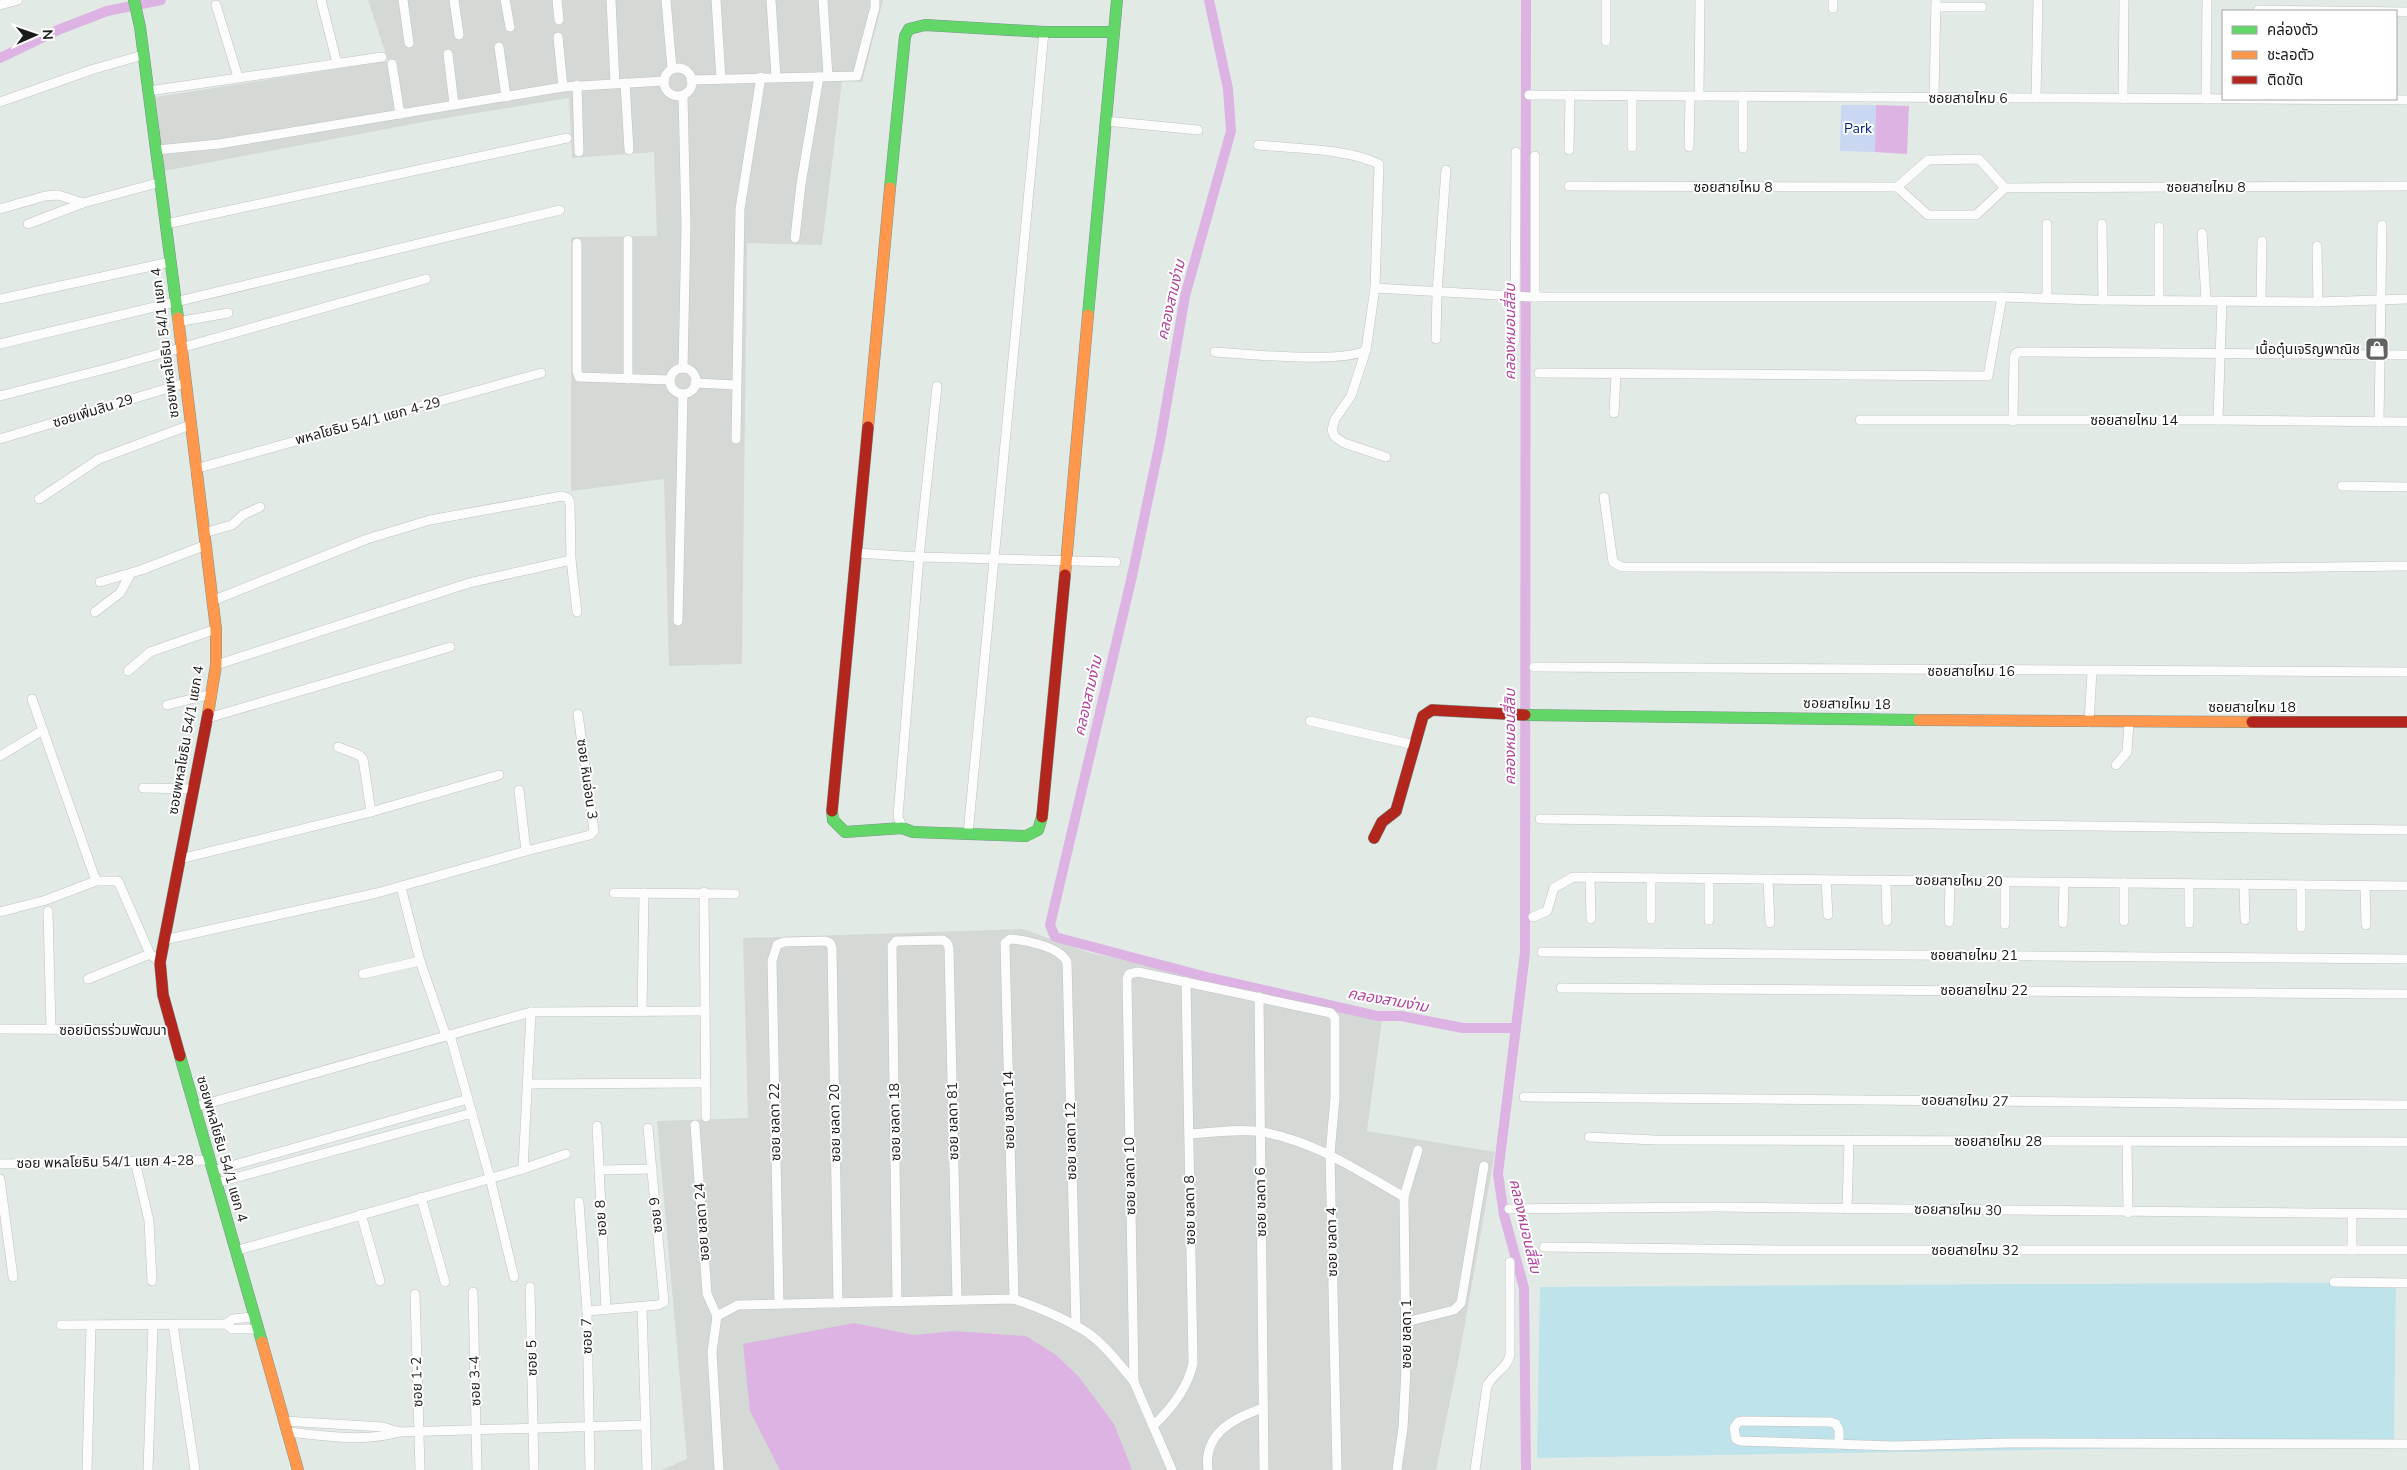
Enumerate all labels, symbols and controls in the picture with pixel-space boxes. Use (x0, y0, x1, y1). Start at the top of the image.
north arrow (10, 10, 60, 60)
legend (2222, 10, 2397, 100)
text: คล่องตัว (2267, 20, 2318, 40)
text: N (38, 29, 57, 40)
text: ชะลอตัว (2267, 45, 2314, 65)
text: ติดขัด (2267, 70, 2303, 90)
street label: ซอยสายไหม 6 (1928, 89, 2008, 108)
park label: Park (1844, 119, 1873, 138)
street label: ซอยสายไหม 8 (1693, 178, 1773, 197)
street label: ซอยสายไหม 8 (2166, 178, 2246, 197)
water label: คลองสามง่าม (1152, 256, 1190, 342)
street label: ซอยพหลโยธิน 54/1 แยก 4 (146, 267, 184, 419)
water label: คลองหมอนสี่สิบ (1499, 283, 1520, 380)
shop icon: เนื้อตุ๋นเจริญพาณิช (2364, 336, 2390, 362)
place label: เนื้อตุ๋นเจริญพาณิช (2255, 339, 2360, 359)
street label: ซอยเพิ่มสิน 29 (50, 390, 136, 432)
street label: พหลโยธิน 54/1 แยก 4-29 (293, 392, 443, 450)
street label: ซอยสายไหม 14 (2090, 411, 2178, 430)
water label: คลองสามง่าม (1069, 652, 1107, 738)
street label: ซอยสายไหม 16 (1927, 662, 2015, 681)
street label: ซอยพหลโยธิน 54/1 แยก 4 (164, 664, 208, 816)
water label: คลองหมอนสี่สิบ (1499, 688, 1520, 785)
street label: ซอยสายไหม 18 (1803, 694, 1891, 714)
street label: ซอยสายไหม 18 (2208, 698, 2296, 717)
street label: ซอย หินอ่อน 3 (572, 737, 602, 821)
street label: ซอยสายไหม 20 (1915, 871, 2003, 891)
street label: ซอยสายไหม 21 (1930, 946, 2018, 965)
street label: ซอยสายไหม 22 (1940, 981, 2028, 1000)
water label: คลองสามง่าม (1346, 983, 1432, 1017)
street label: ซอยมิตรร่วมพัฒนา (59, 1021, 167, 1040)
street label: ซอย ชลดา 14 (999, 1071, 1019, 1149)
street label: ซอยพหลโยธิน 54/1 แยก 4 (192, 1074, 252, 1224)
street label: ซอย ชลดา 81 (943, 1082, 963, 1160)
street label: ซอย ชลดา 22 (765, 1083, 785, 1161)
street label: ซอย ชลดา 18 (885, 1083, 905, 1161)
street label: ซอย ชลดา 20 (825, 1084, 845, 1162)
street label: ซอยสายไหม 27 (1921, 1091, 2009, 1111)
street label: ซอย ชลดา 12 (1061, 1102, 1081, 1180)
street label: ซอยสายไหม 28 (1954, 1132, 2042, 1151)
street label: ซอย ชลดา 10 (1120, 1137, 1140, 1215)
street label: ซอย พหลโยธิน 54/1 แยก 4-28 (16, 1151, 194, 1173)
street label: ซอย ชลดา 6 (1251, 1167, 1271, 1237)
street label: ซอย ชลดา 8 (1180, 1175, 1200, 1245)
water label: คลองหมอนสี่สิบ (1504, 1177, 1547, 1276)
street label: ซอย ชลดา 24 (690, 1182, 714, 1262)
street label: ซอย 9 (645, 1196, 667, 1234)
street label: ซอย 8 (591, 1199, 611, 1237)
street label: ซอยสายไหม 30 (1914, 1200, 2002, 1220)
street label: ซอย ชลดา 4 (1322, 1207, 1342, 1277)
street label: ซอยสายไหม 32 (1931, 1241, 2019, 1260)
street label: ซอย ชลดา 1 (1397, 1299, 1416, 1369)
street label: ซอย 7 (577, 1318, 597, 1354)
street label: ซอย 5 (522, 1340, 542, 1376)
street label: ซอย 3-4 (465, 1355, 485, 1407)
street label: ซอย 1-2 (407, 1356, 427, 1408)

